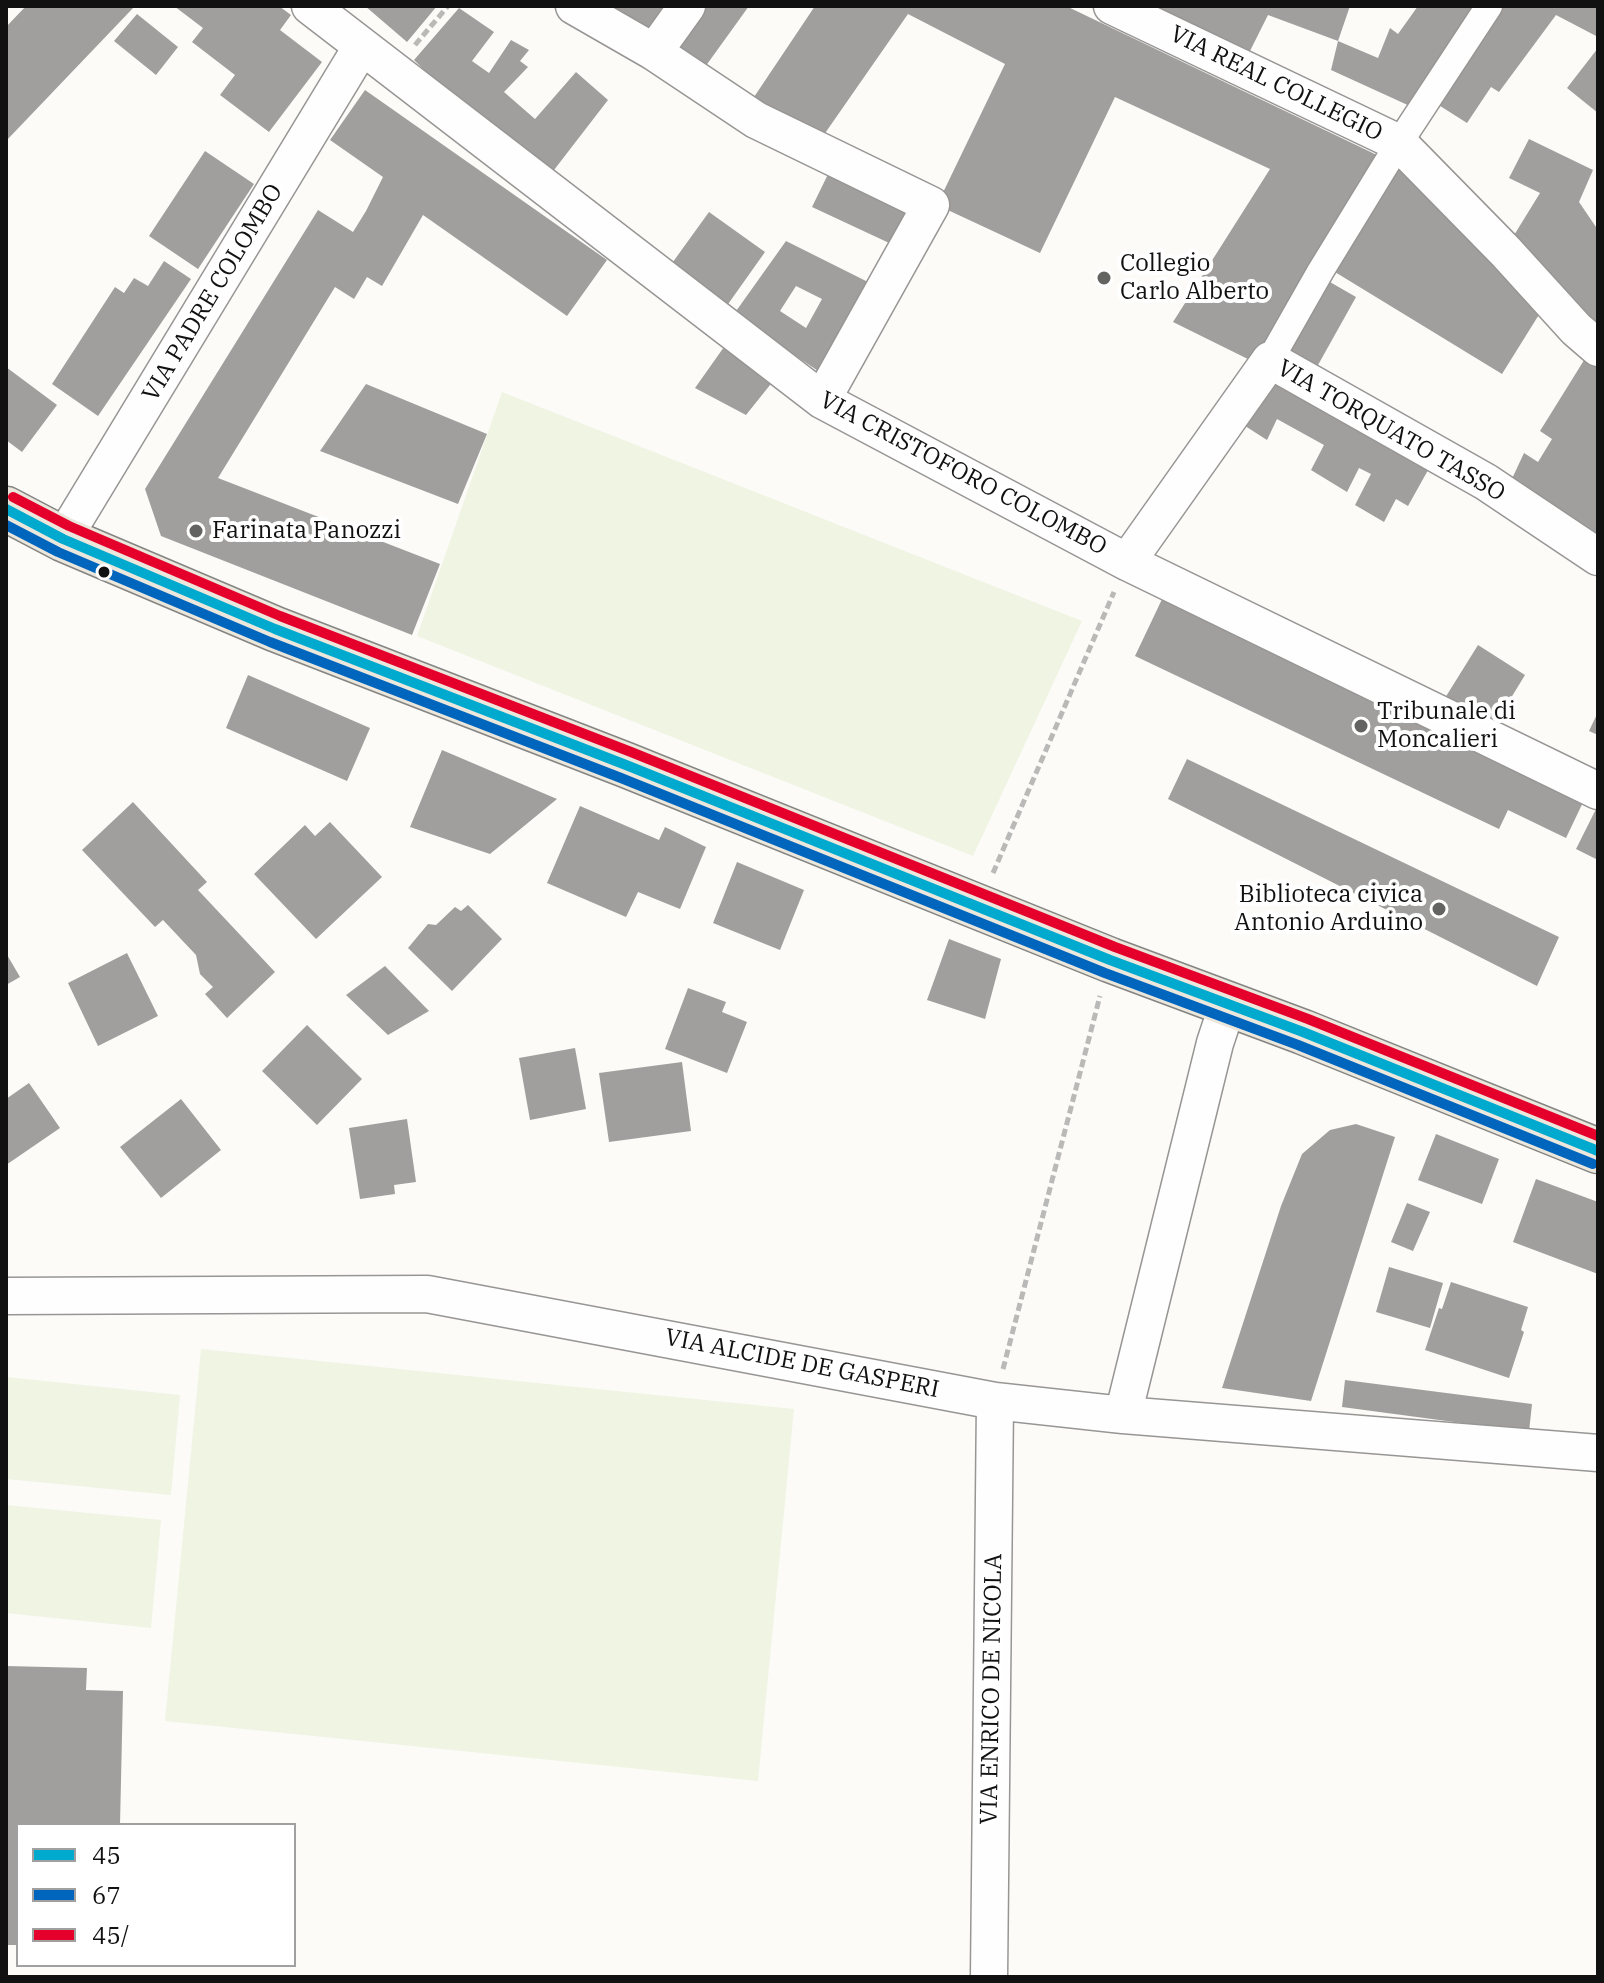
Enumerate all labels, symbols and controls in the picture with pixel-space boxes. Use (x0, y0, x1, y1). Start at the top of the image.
street label: VIA REAL COLLEGIO (1165, 20, 1387, 148)
street label: VIA PADRE COLOMBO (137, 179, 289, 407)
place label: Collegio Carlo Alberto (1120, 250, 1269, 306)
marker: Collegio Carlo Alberto (1095, 269, 1113, 287)
street label: VIA TORQUATO TASSO (1272, 354, 1510, 508)
street label: VIA CRISTOFORO COLOMBO (815, 386, 1111, 562)
place label: Farinata Panozzi (212, 517, 401, 545)
marker: Farinata Panozzi (187, 522, 205, 540)
unlabelled marker (96, 564, 112, 580)
place label: Tribunale di Moncalieri (1377, 698, 1516, 754)
marker: Tribunale di Moncalieri (1352, 717, 1370, 735)
place label: Biblioteca civica Antonio Arduino (1234, 881, 1423, 937)
marker: Biblioteca civica Antonio Arduino (1430, 900, 1448, 918)
street label: VIA ALCIDE DE GASPERI (662, 1323, 942, 1405)
street label: VIA ENRICO DE NICOLA (975, 1553, 1009, 1825)
legend (16, 1823, 296, 1967)
text: 45 (92, 1839, 121, 1871)
text: 67 (92, 1879, 121, 1911)
text: 45/ (92, 1919, 130, 1951)

